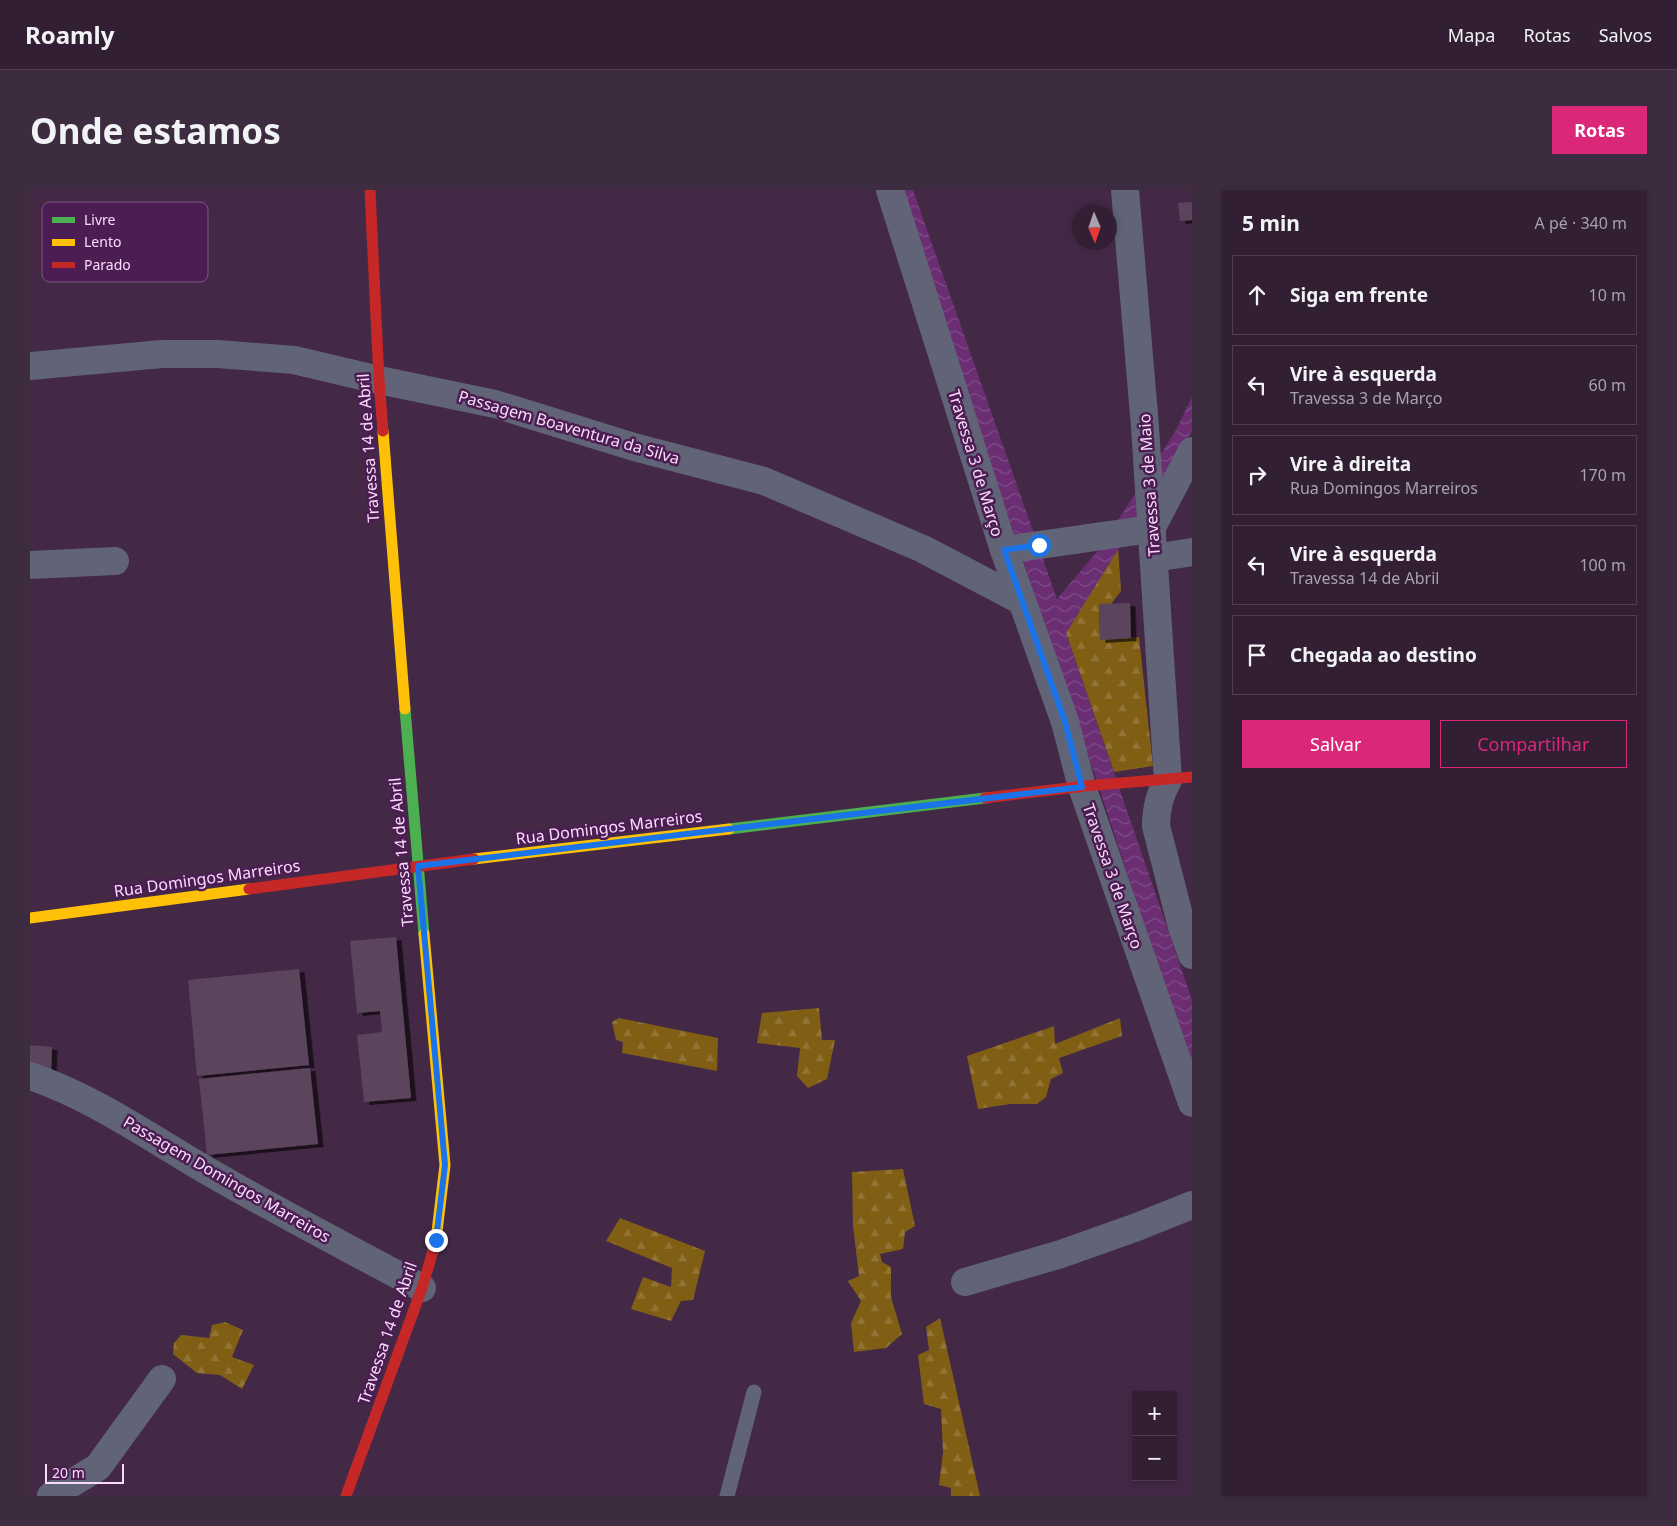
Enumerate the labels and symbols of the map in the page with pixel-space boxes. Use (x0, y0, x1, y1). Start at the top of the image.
legend (42, 202, 208, 282)
north arrow (1072, 205, 1117, 250)
text: Livre (84, 210, 116, 229)
text: Lento (84, 232, 121, 251)
text: Parado (84, 255, 131, 274)
street label: Travessa 14 de Abril (352, 373, 384, 523)
street label: Passagem Boaventura da Silva (456, 385, 682, 469)
street label: Travessa 3 de Março (943, 387, 1009, 539)
street label: Travessa 3 de Maio (1133, 413, 1165, 557)
route start (1028, 534, 1051, 557)
street label: Travessa 14 de Abril (384, 777, 418, 927)
street label: Travessa 3 de Março (1078, 800, 1148, 952)
street label: Rua Domingos Marreiros (514, 805, 704, 849)
street label: Rua Domingos Marreiros (112, 854, 302, 902)
street label: Passagem Domingos Marreiros (119, 1111, 335, 1247)
route end (425, 1229, 448, 1252)
street label: Travessa 14 de Abril (352, 1259, 422, 1407)
scale bar (45, 1461, 124, 1484)

